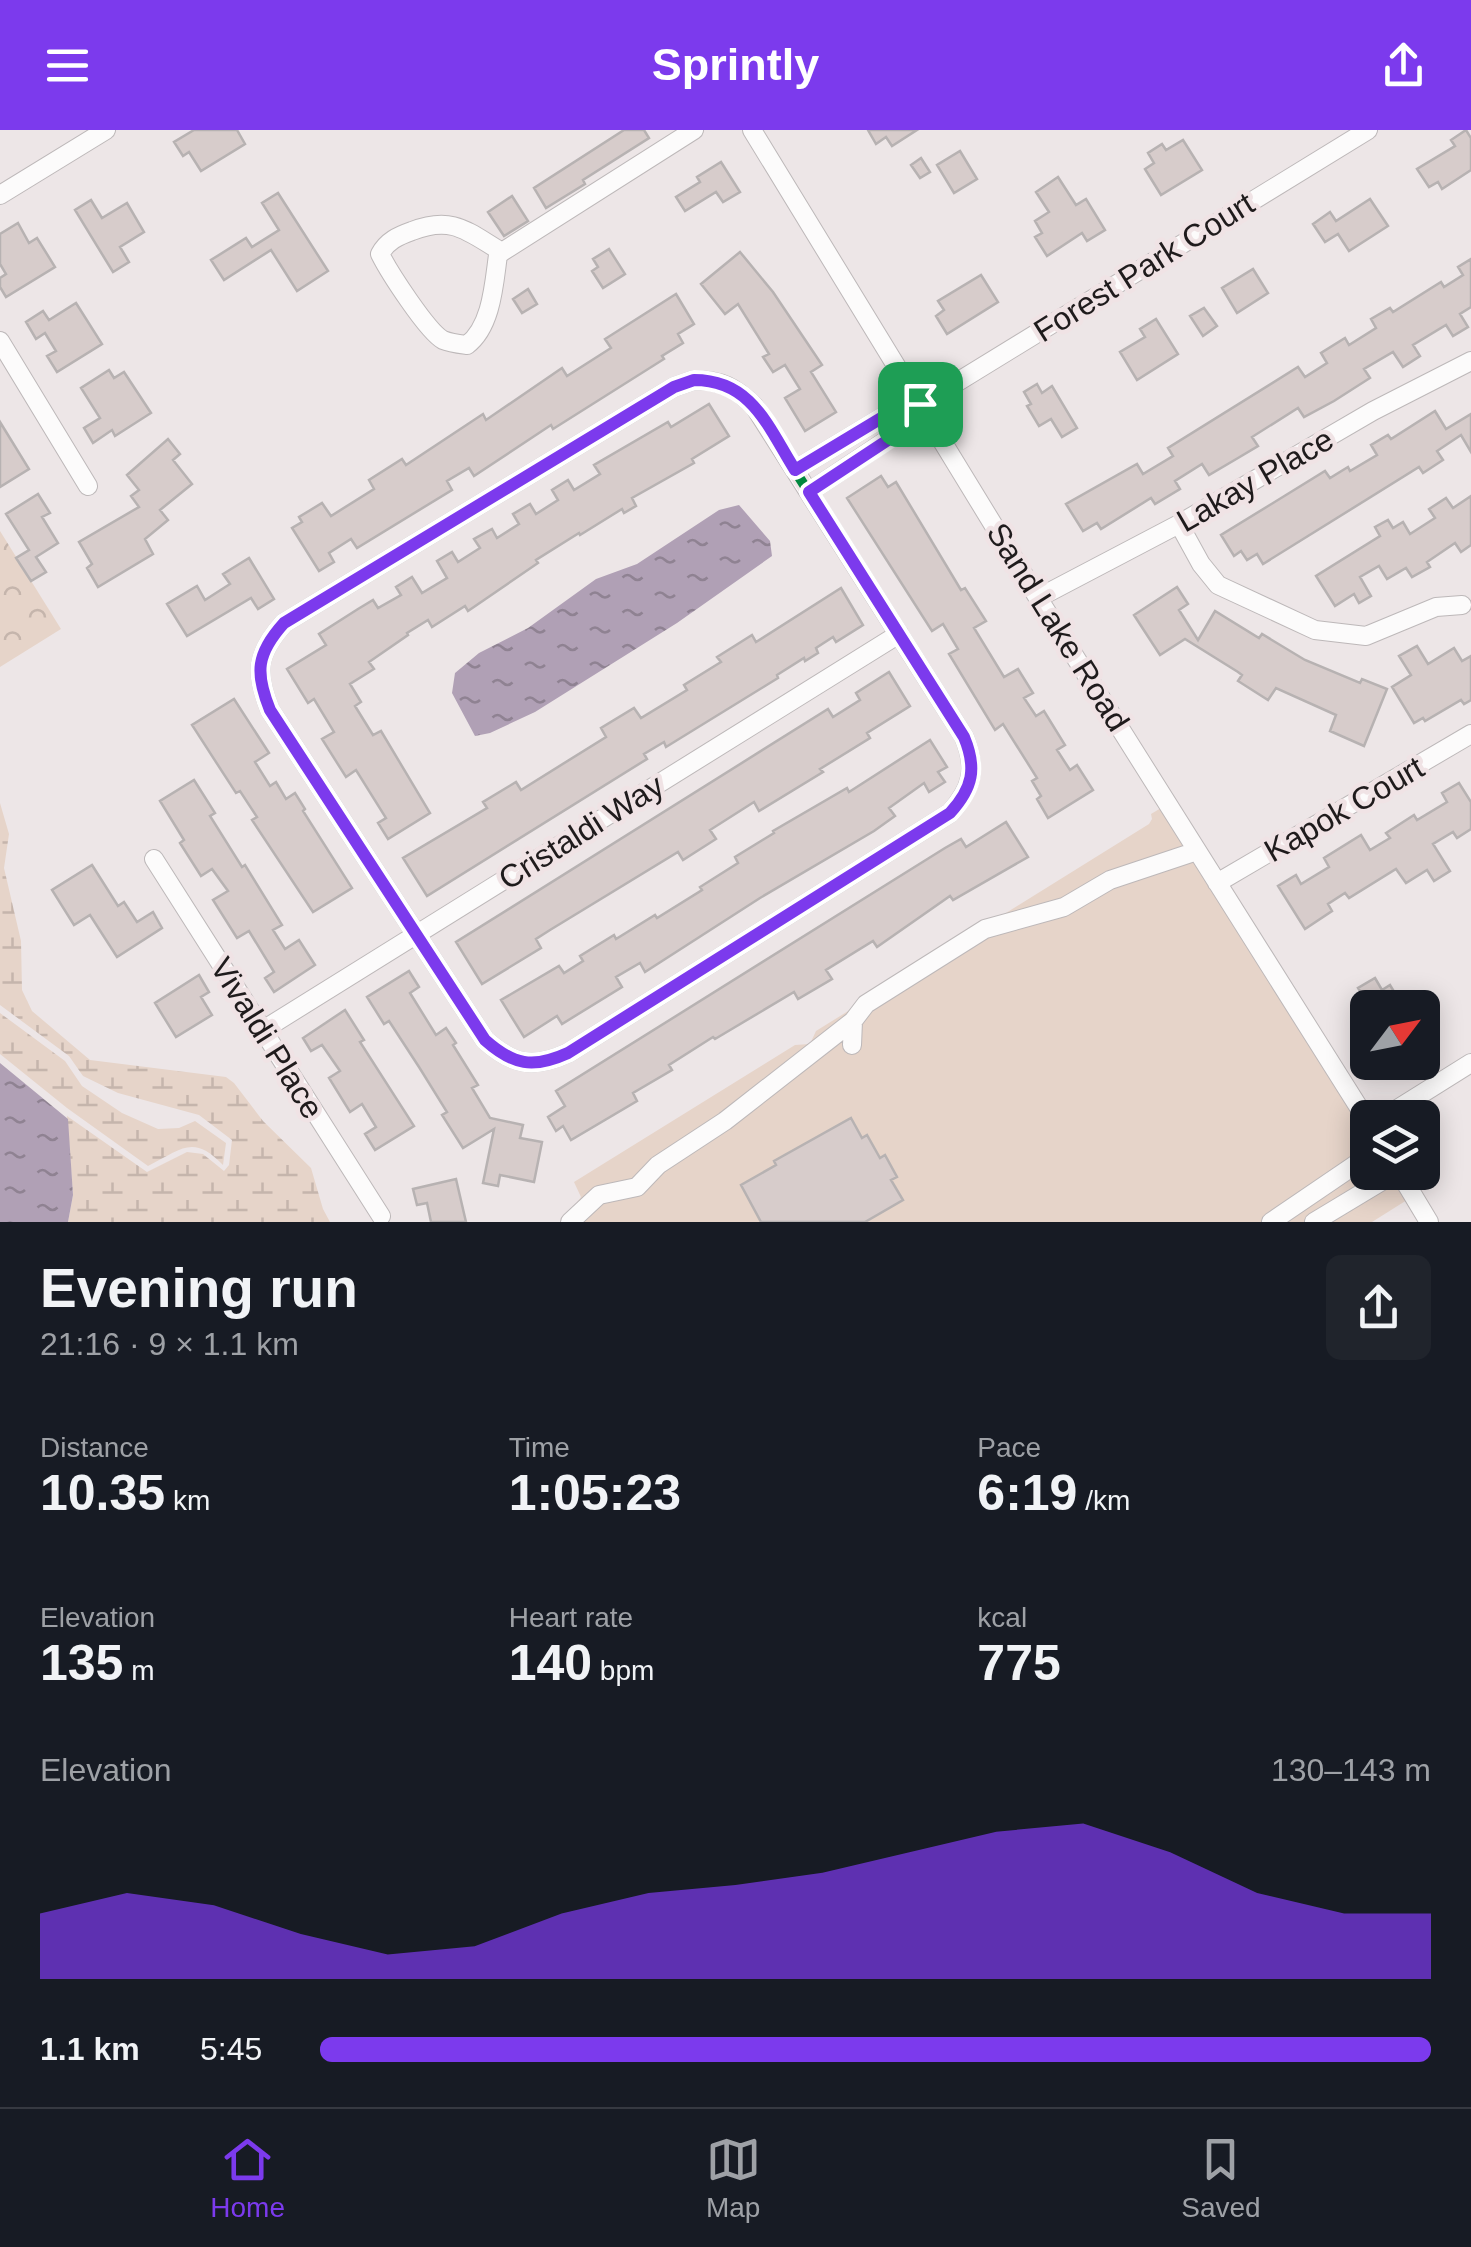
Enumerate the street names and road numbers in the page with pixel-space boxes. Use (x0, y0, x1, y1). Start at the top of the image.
street label: Forest Park Court (1027, 185, 1261, 349)
street label: Lakay Place (1171, 421, 1339, 539)
street label: Sand Lake Road (980, 516, 1136, 738)
street label: Kapok Court (1258, 749, 1430, 869)
street label: Cristaldi Way (492, 767, 670, 897)
street label: Vivaldi Place (203, 951, 331, 1125)

